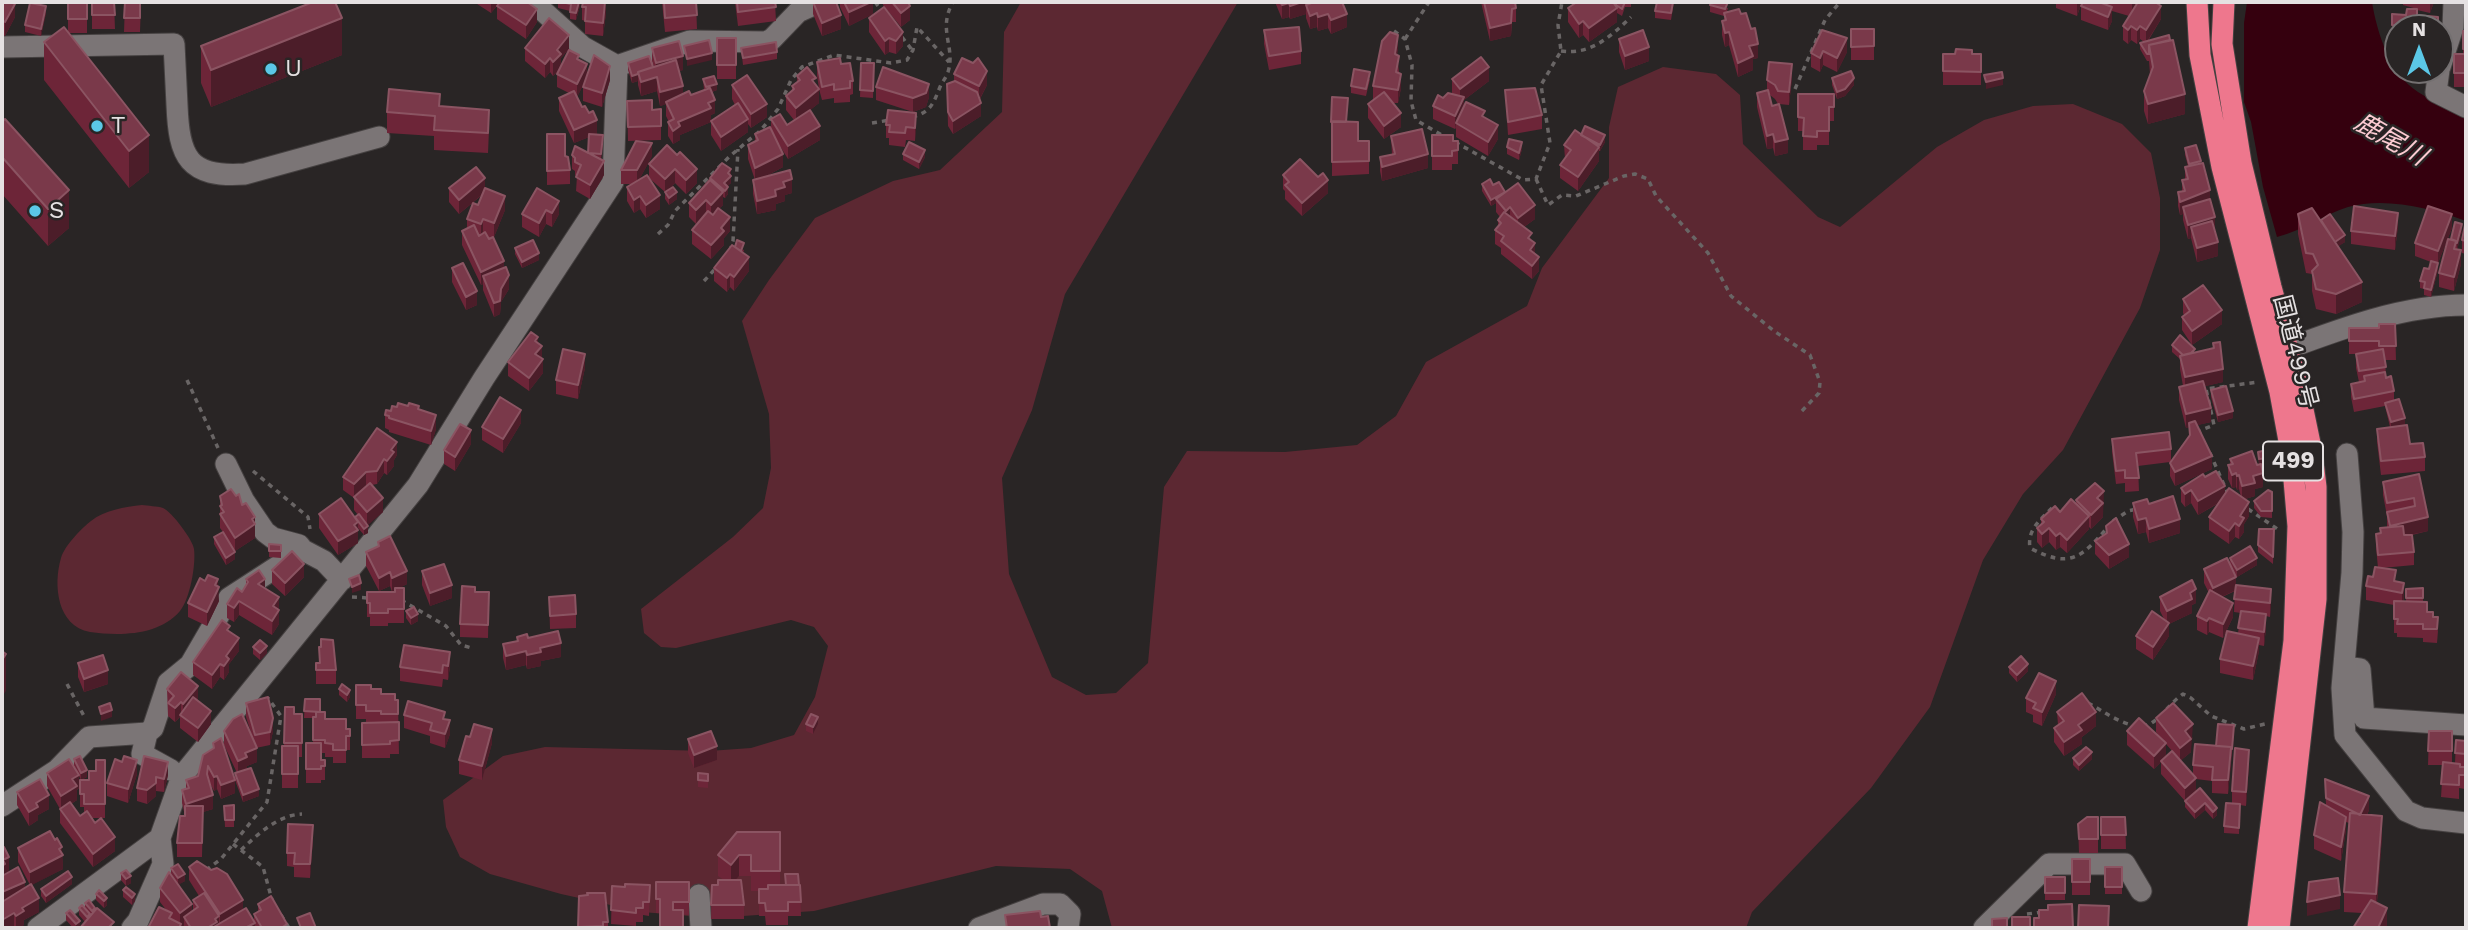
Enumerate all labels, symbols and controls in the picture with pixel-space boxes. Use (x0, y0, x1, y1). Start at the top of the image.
north arrow (2384, 14, 2454, 84)
text: N (2412, 18, 2426, 41)
place label: U (285, 55, 302, 83)
marker: U (263, 61, 279, 77)
water label: 鹿尾川 (2348, 107, 2432, 173)
place label: T (111, 112, 125, 140)
marker: T (89, 118, 105, 134)
place label: S (49, 197, 64, 225)
marker: S (27, 203, 43, 219)
street label: 国道499号 (2267, 292, 2323, 412)
road number: 499 (2263, 442, 2323, 481)

